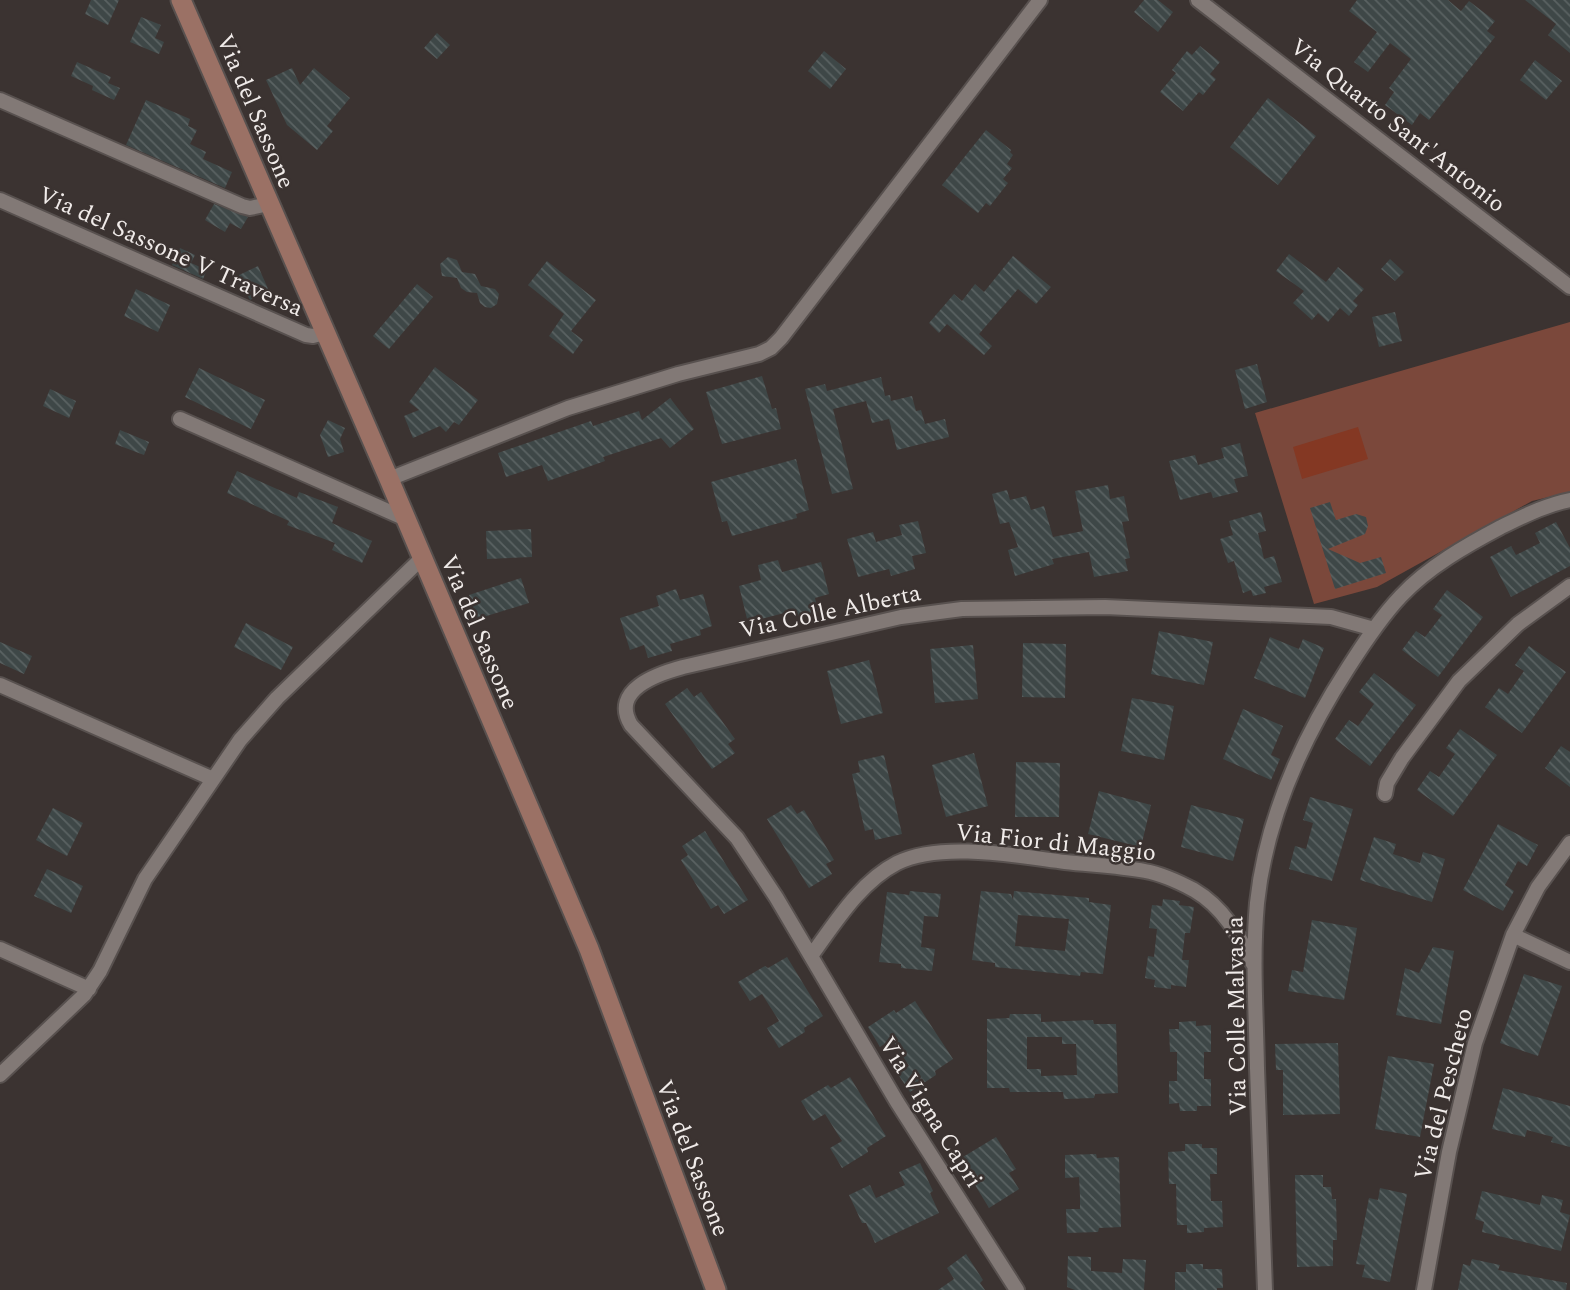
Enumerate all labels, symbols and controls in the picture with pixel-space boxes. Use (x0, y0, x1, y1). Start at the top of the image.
street label: Via del Sassone (206, 28, 304, 194)
street label: Via Quarto Sant'Antonio (1282, 30, 1513, 222)
street label: Via del Sassone V Traversa (32, 177, 309, 327)
street label: Via del Sassone (430, 549, 528, 715)
street label: Via Colle Alberta (736, 575, 925, 649)
street label: Via Fior di Maggio (954, 815, 1158, 871)
street label: Via Colle Malvasia (1217, 916, 1257, 1116)
street label: Via del Pescheto (1405, 1004, 1483, 1184)
street label: Via Vigna Capri (869, 1030, 991, 1195)
street label: Via del Sassone (646, 1075, 738, 1242)

